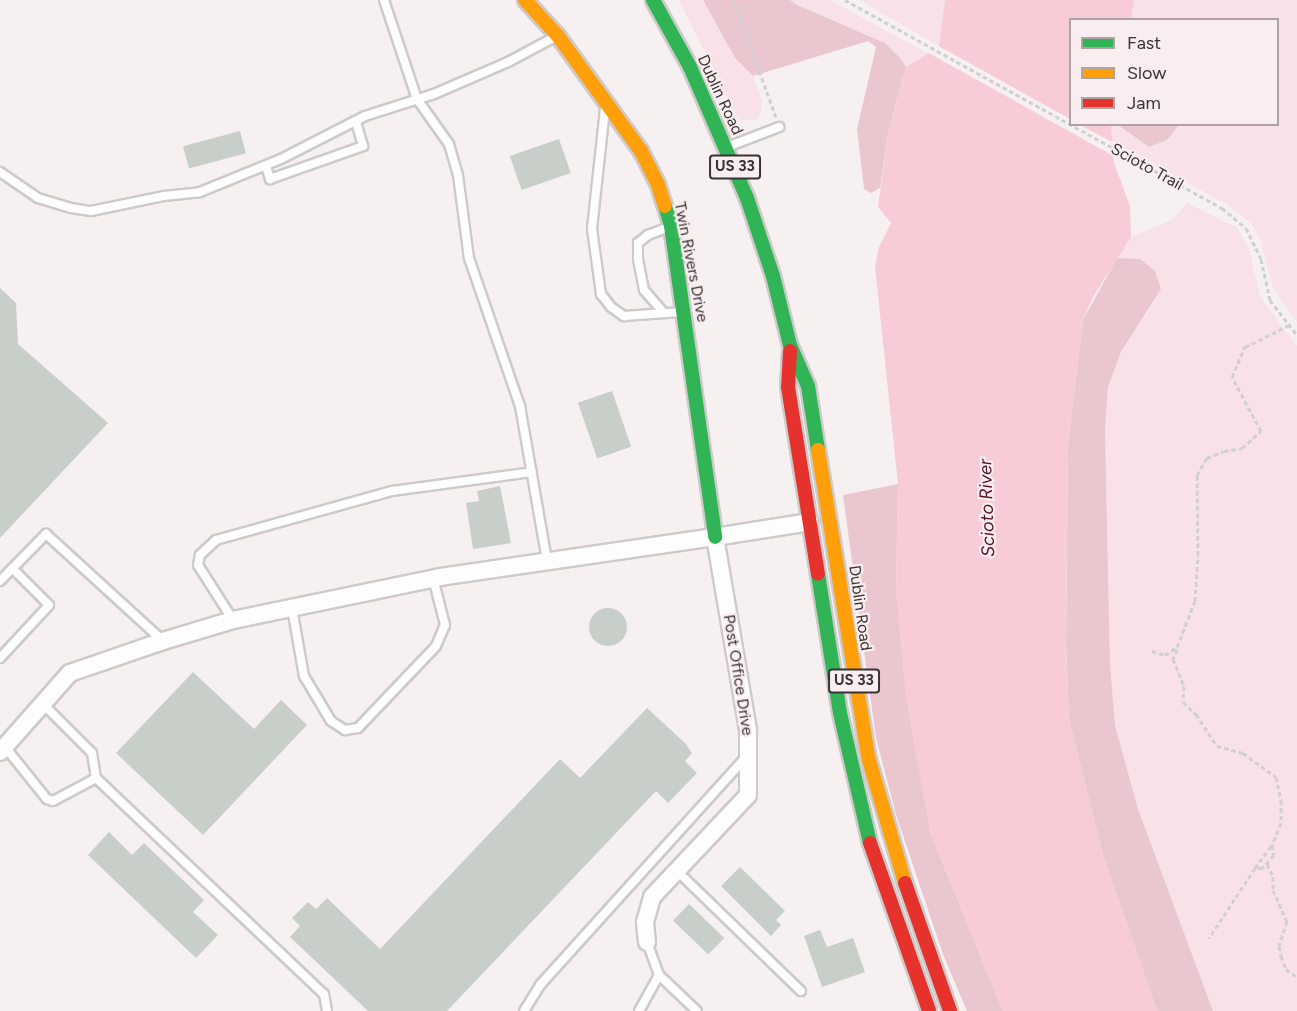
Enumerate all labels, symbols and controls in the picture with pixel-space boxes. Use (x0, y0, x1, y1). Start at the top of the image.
legend (1069, 18, 1279, 126)
text: Fast (1127, 32, 1161, 54)
street label: Dublin Road (693, 52, 747, 138)
text: Slow (1127, 62, 1166, 84)
text: Jam (1127, 92, 1161, 114)
street label: Scioto Trail (1108, 139, 1186, 195)
road number: US 33 (708, 155, 762, 179)
street label: Twin Rivers Drive (670, 200, 712, 324)
water label: Scioto River (974, 459, 1000, 557)
street label: Dublin Road (844, 564, 876, 652)
street label: Post Office Drive (719, 613, 757, 737)
road number: US 33 (827, 669, 881, 693)

